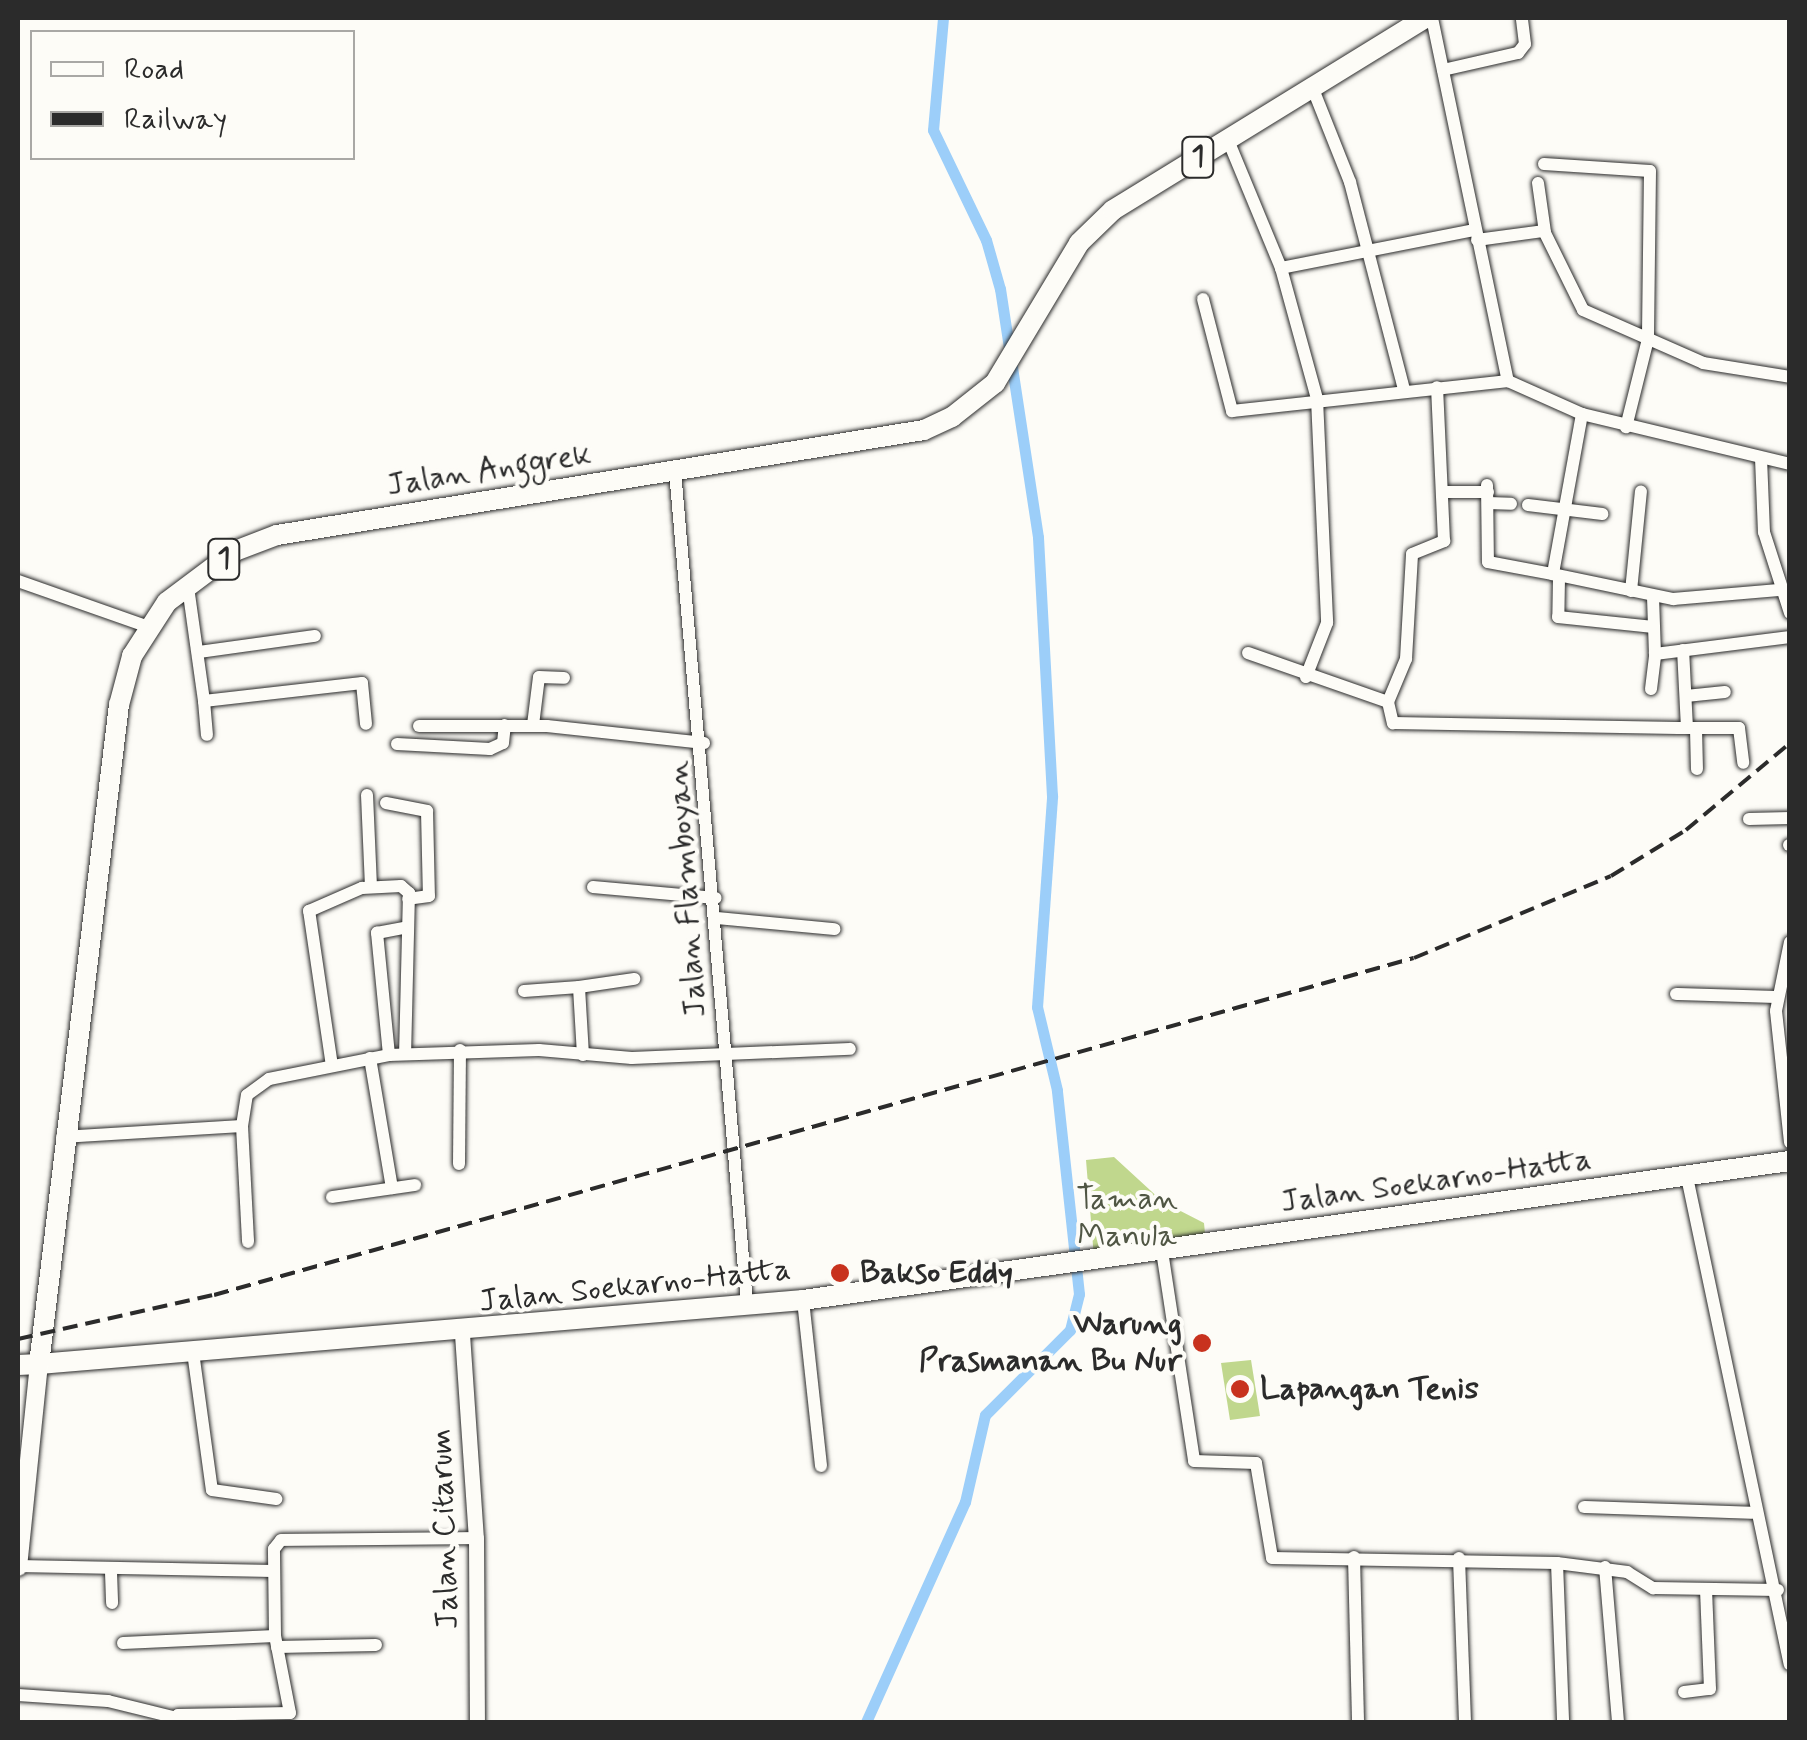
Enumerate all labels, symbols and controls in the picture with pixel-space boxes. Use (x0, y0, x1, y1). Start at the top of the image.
legend (30, 30, 355, 160)
text: Road (124, 50, 184, 89)
text: Railway (124, 100, 227, 139)
road number: 1 (1180, 132, 1216, 182)
street label: Jalan Anggrek (384, 435, 594, 505)
road number: 1 (206, 534, 242, 584)
street label: Jalan Flamboyan (659, 759, 715, 1019)
street label: Jalan Soekarno-Hatta (1276, 1140, 1596, 1222)
park label: Taman Manula (1076, 1181, 1178, 1256)
street label: Jalan Soekarno-Hatta (475, 1250, 795, 1322)
place label: Bakso Eddy (860, 1254, 1013, 1292)
marker: Bakso Eddy (829, 1262, 851, 1284)
place label: Warung Prasmanan Bu Nur (917, 1306, 1182, 1381)
marker: Warung Prasmanan Bu Nur (1191, 1332, 1213, 1354)
place label: Lapangan Tenis (1260, 1370, 1476, 1408)
marker: Lapangan Tenis (1229, 1378, 1251, 1400)
street label: Jalan Citarum (422, 1425, 468, 1633)

